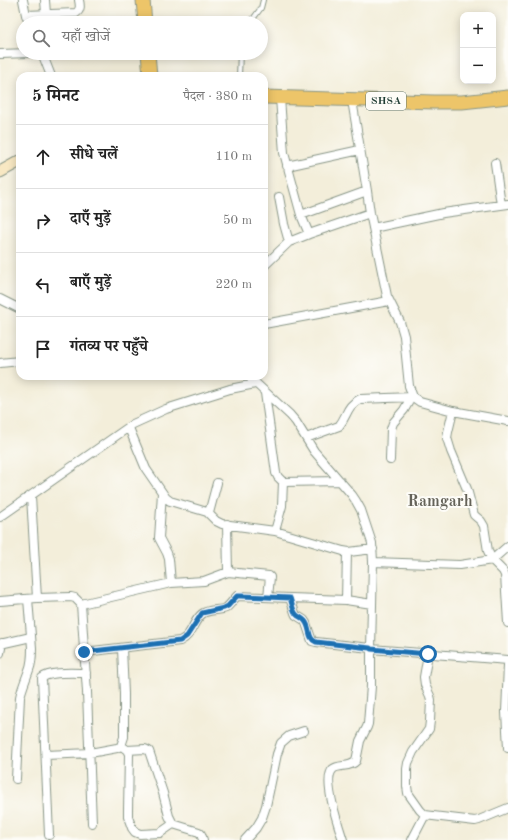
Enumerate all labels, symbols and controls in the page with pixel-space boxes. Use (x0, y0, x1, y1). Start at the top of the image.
map controls (460, 12, 496, 84)
button: + (460, 12, 496, 48)
search box (16, 16, 268, 60)
icon: search (30, 27, 52, 49)
text: यहाँ खोजें (62, 30, 110, 45)
button: − (460, 48, 496, 84)
text: 5 मिनट (32, 88, 79, 105)
text: पैदल · 380 m (183, 90, 252, 103)
road number: SH8A (366, 92, 406, 110)
icon: ahead (32, 146, 54, 168)
text: सीधे चलें (70, 148, 118, 163)
text: 110 m (215, 150, 252, 163)
icon: right (32, 210, 54, 232)
text: दाएँ मुड़ें (70, 212, 111, 227)
text: 50 m (223, 214, 252, 227)
icon: left (32, 274, 54, 296)
text: बाएँ मुड़ें (70, 276, 111, 291)
text: 220 m (215, 278, 252, 291)
icon: arrive (32, 338, 54, 360)
text: गंतव्य पर पहुँचे (70, 340, 148, 355)
district label: Ramgarh (407, 494, 473, 510)
route end (75, 643, 93, 661)
route start (419, 645, 437, 663)

